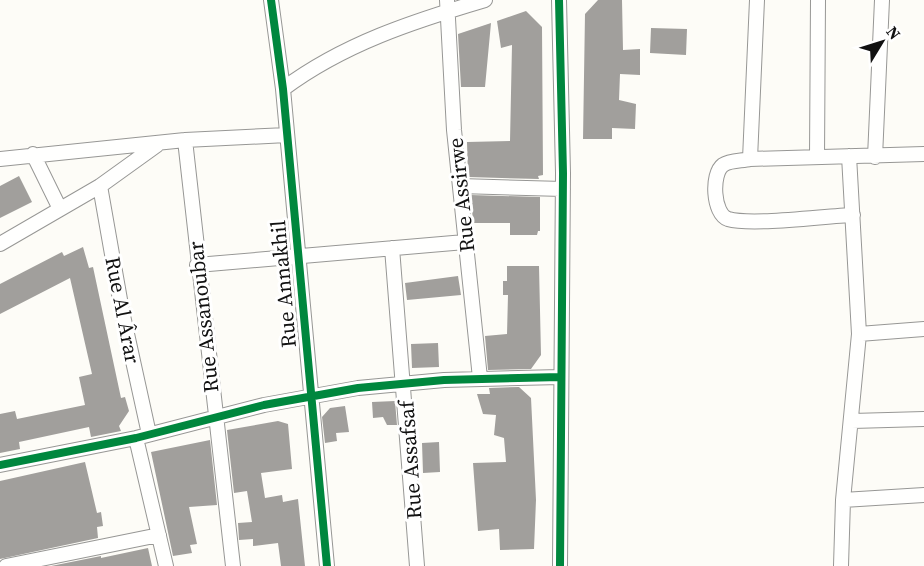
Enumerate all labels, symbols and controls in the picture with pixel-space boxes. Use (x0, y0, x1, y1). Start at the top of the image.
north arrow (852, 12, 912, 72)
text: N (882, 21, 906, 44)
street label: Rue Assirwe (441, 136, 481, 254)
street label: Rue Annakhil (263, 219, 303, 349)
street label: Rue Assanoubar (181, 240, 225, 394)
street label: Rue Al Ârar (98, 254, 148, 366)
street label: Rue Assafsaf (391, 398, 429, 520)

